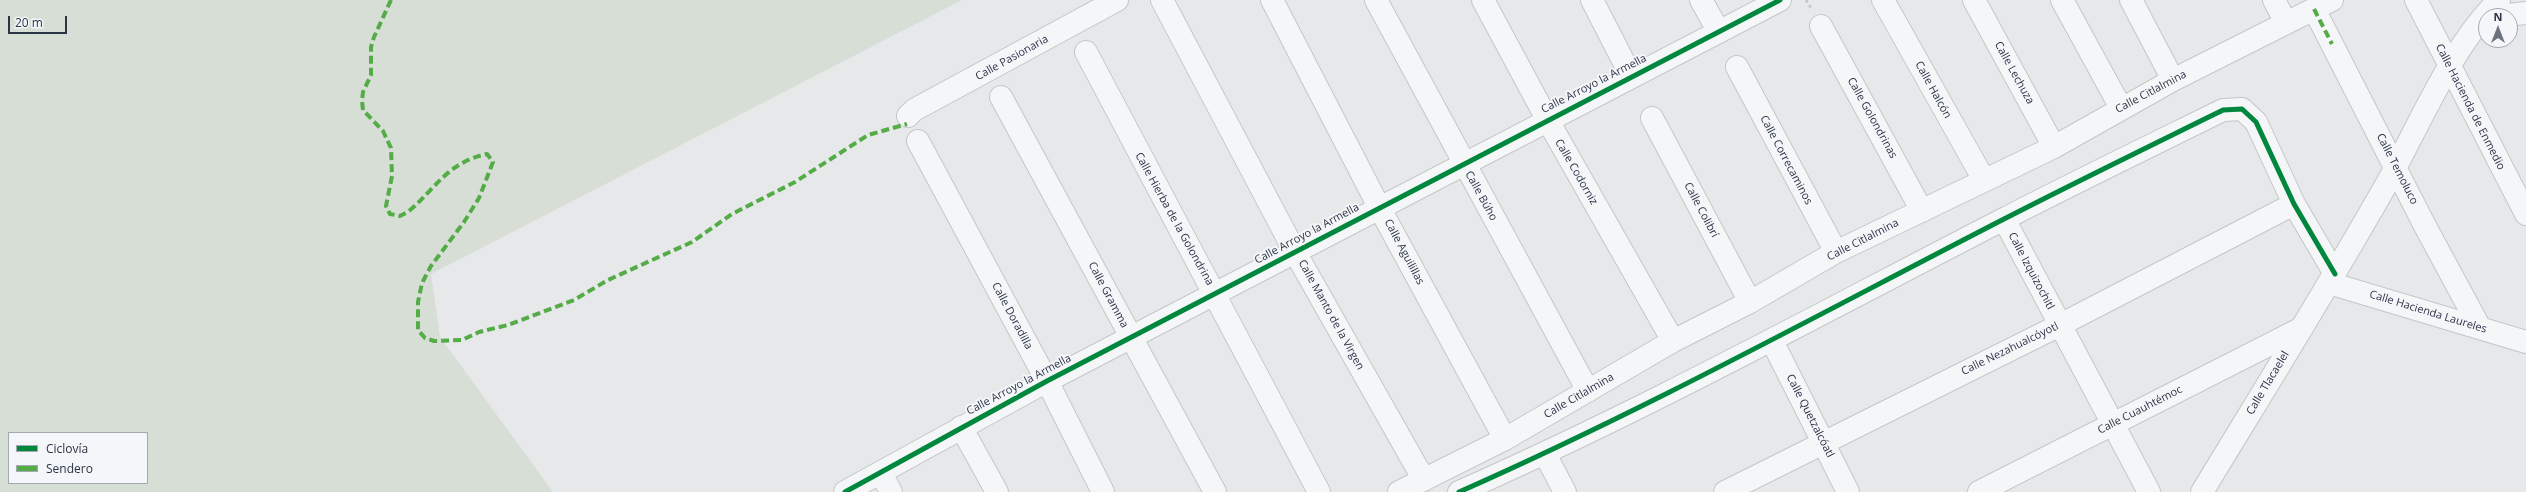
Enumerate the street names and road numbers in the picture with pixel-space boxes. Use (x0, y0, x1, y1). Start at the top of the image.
street label: Calle Pasionaria (973, 33, 1051, 83)
street label: Calle Lechuza (1991, 39, 2037, 107)
street label: Calle Hacienda de Enmedio (2432, 42, 2508, 172)
street label: Calle Arroyo la Armella (1539, 52, 1649, 116)
street label: Calle Halcón (1912, 59, 1954, 121)
street label: Calle Citlalmina (2113, 68, 2189, 116)
street label: Calle Golondrinas (1844, 75, 1900, 161)
street label: Calle Correcaminos (1757, 113, 1815, 207)
street label: Calle Temoluco (2373, 131, 2421, 207)
street label: Calle Codorniz (1552, 137, 1600, 207)
street label: Calle Hierba de la Golondrina (1132, 150, 1216, 288)
street label: Calle Búho (1462, 169, 1500, 223)
street label: Calle Colibrí (1681, 180, 1721, 240)
street label: Calle Arroyo la Armella (1253, 201, 1361, 267)
street label: Calle Citlalmina (1825, 216, 1901, 264)
street label: Calle Aguilillas (1381, 217, 1427, 287)
street label: Calle Izquizochitl (2005, 230, 2057, 312)
street label: Calle Manto de la Virgen (1295, 258, 1367, 372)
street label: Calle Gramma (1085, 260, 1131, 330)
street label: Calle Doradilla (989, 280, 1035, 352)
street label: Calle Hacienda Laureles (2368, 288, 2488, 336)
street label: Calle Nezahualcóyotl (1959, 320, 2061, 378)
street label: Calle Tlacaelel (2244, 349, 2292, 417)
street label: Calle Arroyo la Armella (965, 352, 1073, 418)
street label: Calle Citlalmina (1542, 371, 1616, 421)
street label: Calle Quetzalcóatl (1783, 372, 1837, 460)
street label: Calle Cuauhtémoc (2096, 383, 2184, 437)

